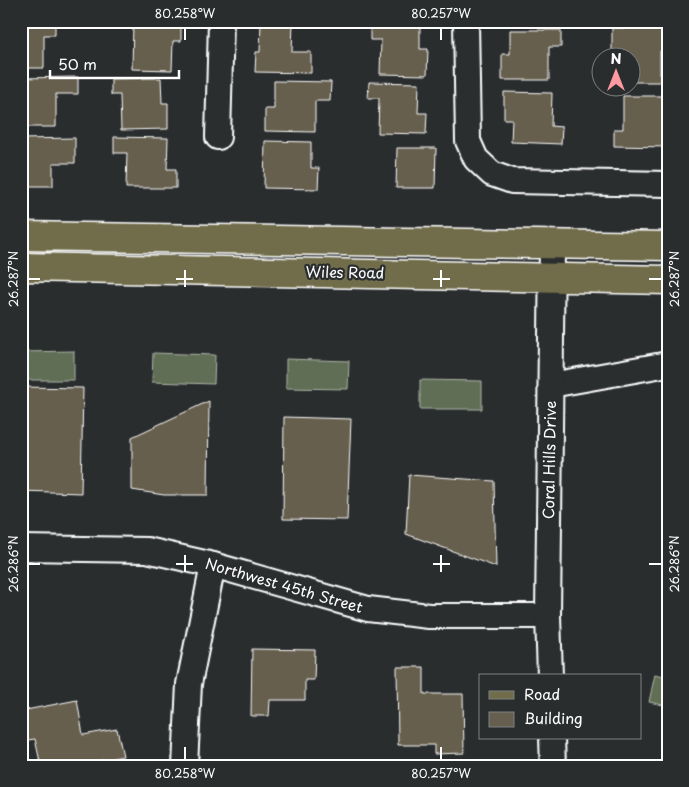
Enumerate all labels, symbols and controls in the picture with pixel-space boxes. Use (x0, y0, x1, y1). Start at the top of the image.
text: 80.258°W (155, 4, 216, 22)
text: 80.257°W (411, 4, 471, 22)
scale bar (50, 48, 179, 80)
north arrow (592, 48, 642, 98)
text: N (610, 48, 622, 69)
text: 50 m (58, 52, 97, 75)
text: 26.287°N (4, 251, 22, 307)
text: 26.287°N (665, 251, 683, 307)
street label: Wiles Road (306, 259, 385, 284)
street label: Coral Hills Drive (536, 401, 561, 519)
text: 26.286°N (4, 535, 22, 593)
text: 26.286°N (665, 535, 683, 593)
street label: Northwest 45th Street (203, 551, 366, 618)
legend (479, 674, 642, 740)
text: Road (524, 682, 560, 705)
text: Building (524, 706, 583, 729)
text: 80.258°W (155, 764, 216, 782)
text: 80.257°W (411, 764, 471, 782)

